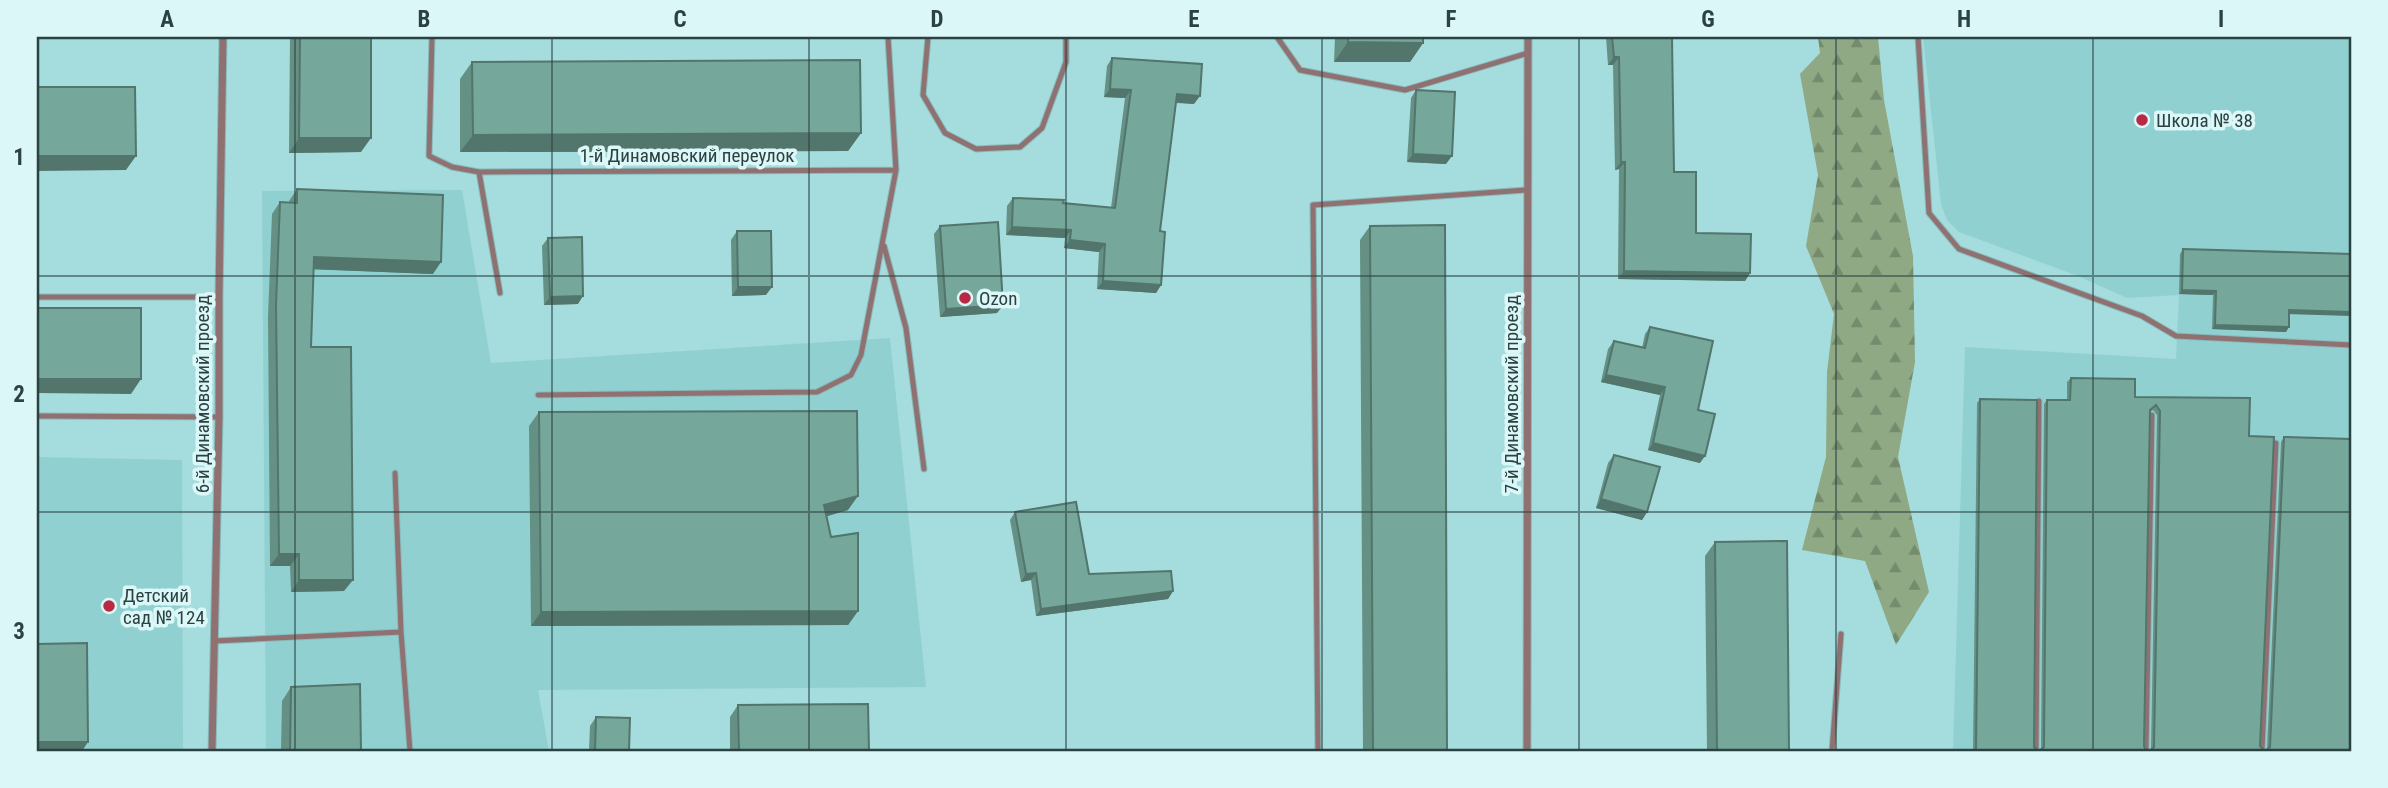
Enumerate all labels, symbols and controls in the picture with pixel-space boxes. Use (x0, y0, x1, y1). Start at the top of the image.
text: A (160, 6, 174, 33)
text: B (418, 6, 430, 33)
text: C (673, 6, 687, 33)
text: D (931, 6, 944, 33)
text: E (1188, 6, 1200, 33)
text: F (1446, 6, 1457, 33)
text: G (1701, 6, 1715, 33)
text: H (1957, 6, 1971, 33)
text: I (2218, 6, 2224, 33)
place label: Школа № 38 (2156, 109, 2253, 132)
marker: Школа № 38 (2134, 112, 2150, 128)
text: 1 (13, 144, 25, 171)
street label: 1-й Динамовский переулок (580, 144, 794, 167)
place label: Ozon (979, 287, 1017, 310)
marker: Ozon (957, 290, 973, 306)
street label: 6-й Динамовский проезд (191, 295, 214, 493)
street label: 7-й Динамовский проезд (1500, 295, 1523, 493)
text: 2 (13, 381, 25, 408)
place label: Детский сад № 124 (123, 584, 205, 629)
marker: Детский сад № 124 (101, 598, 117, 614)
text: 3 (13, 618, 25, 645)

